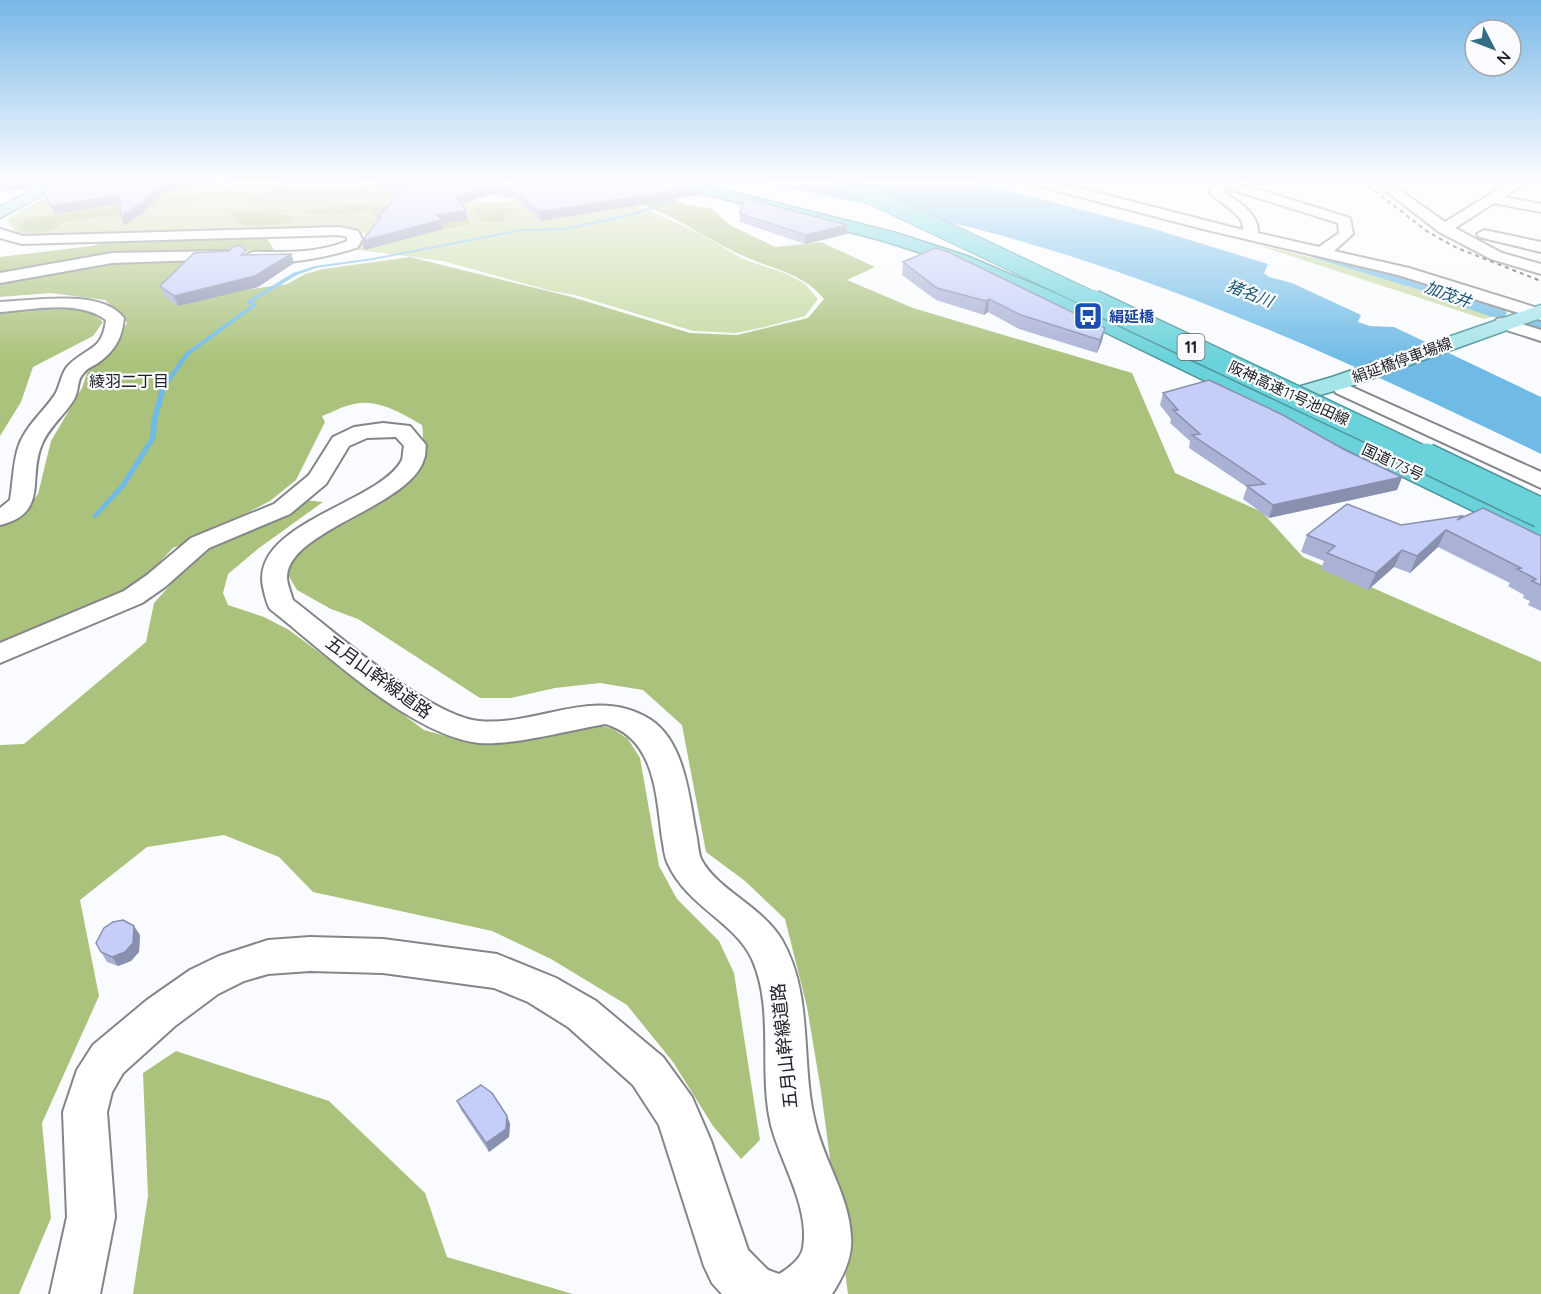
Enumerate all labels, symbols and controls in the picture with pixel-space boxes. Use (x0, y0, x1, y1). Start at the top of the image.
north arrow (1463, 18, 1523, 78)
text: N (1493, 47, 1516, 69)
water label: 猪名川 (1224, 275, 1278, 312)
water label: 加茂井 (1422, 276, 1476, 312)
bus stop icon: 絹延橋 (1072, 300, 1104, 332)
place label: 絹延橋 (1109, 307, 1155, 326)
street label: 絹延橋停車場線 (1349, 333, 1455, 387)
road number: 11 (1178, 334, 1204, 360)
street label: 阪神高速11号池田線 (1226, 357, 1352, 429)
district label: 綾羽二丁目 (89, 371, 169, 391)
street label: 国道173号 (1359, 439, 1427, 485)
street label: 五月山幹線道路 (321, 631, 437, 723)
street label: 五月山幹線道路 (766, 982, 802, 1110)

